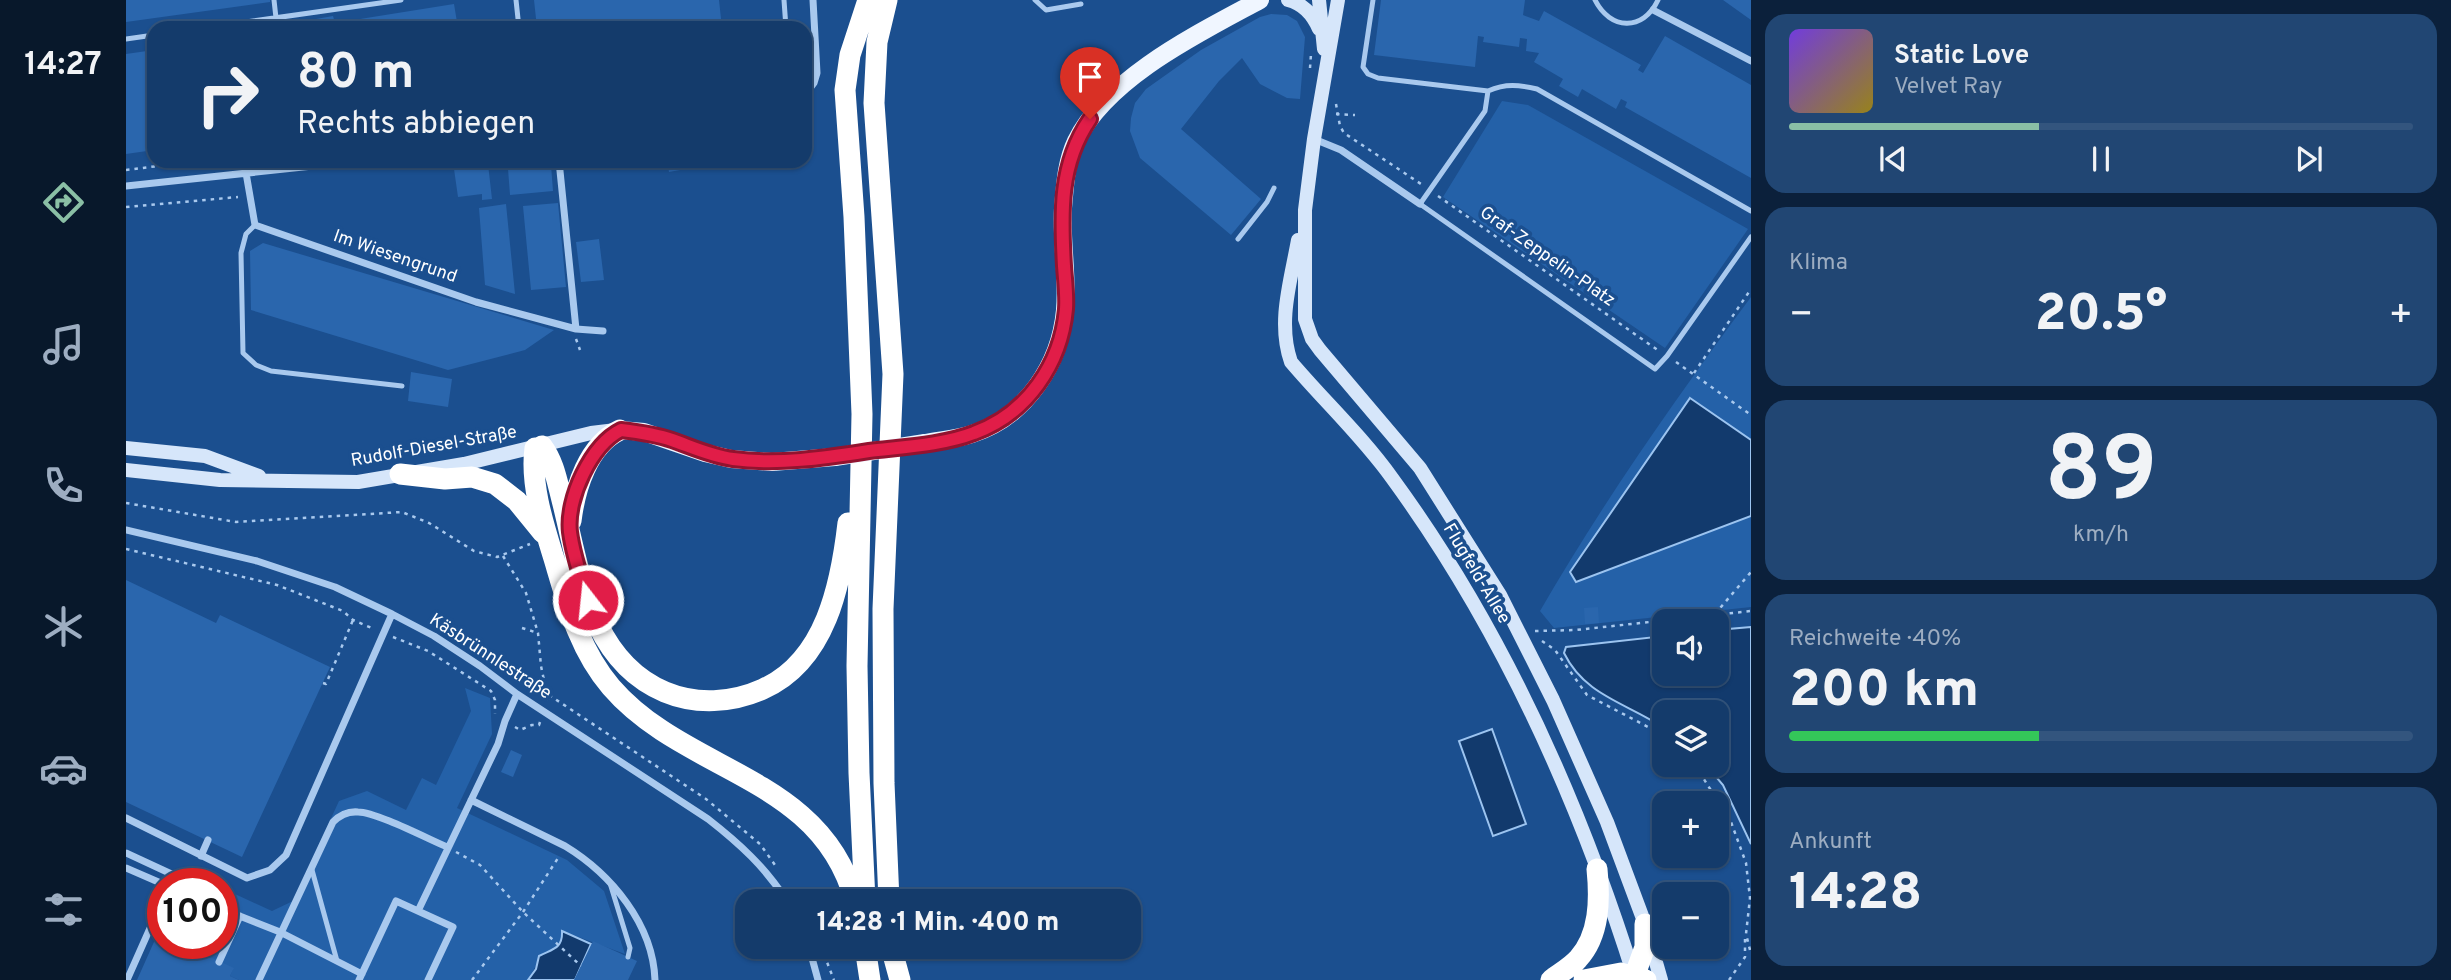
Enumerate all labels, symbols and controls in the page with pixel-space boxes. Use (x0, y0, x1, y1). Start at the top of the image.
text: Static Love (1894, 40, 2029, 73)
text: 80 m (297, 44, 414, 106)
text: 14:27 (24, 46, 102, 86)
pin (1060, 47, 1120, 119)
icon: right (182, 49, 273, 140)
icon: arrive (1071, 58, 1109, 96)
text: Velvet Ray (1894, 73, 2002, 102)
text: Rechts abbiegen (297, 105, 535, 145)
icon: previous (1874, 140, 1912, 178)
icon: pause (2082, 140, 2120, 178)
icon: next (2290, 140, 2328, 178)
icon: directions (39, 178, 88, 227)
street label: Graf-Zeppelin-Platz (1475, 202, 1619, 312)
street label: Im Wiesengrund (330, 225, 460, 289)
text: Klima (1789, 249, 1848, 278)
text: 20.5° (2035, 283, 2167, 349)
text: − (1789, 292, 1814, 341)
text: + (2388, 292, 2413, 341)
icon: music (39, 320, 88, 369)
text: 89 (2044, 418, 2158, 533)
street label: Rudolf-Diesel-Straße (349, 421, 519, 473)
icon: phone (39, 461, 88, 510)
street label: Flugfeld-Allee (1437, 519, 1515, 629)
text: km/h (2073, 521, 2129, 550)
position arrow (551, 563, 625, 637)
icon: climate (39, 602, 88, 651)
street label: Käsbrünnlestraße (424, 609, 556, 705)
map controls (1652, 609, 1729, 959)
button: sound (1652, 609, 1729, 686)
text: Reichweite · 40% (1789, 625, 1961, 654)
text: 200 km (1789, 659, 1979, 725)
button: layers (1652, 700, 1729, 777)
icon: car (39, 744, 88, 793)
button: + (1652, 791, 1729, 868)
text: Ankunft (1789, 828, 1872, 857)
text: 14:28 (1789, 862, 1922, 928)
speed limit sign: 100 (147, 868, 238, 959)
button: − (1652, 882, 1729, 959)
icon: filters (39, 885, 88, 934)
text: 14:28 · 1 Min. · 400 m (817, 907, 1059, 940)

